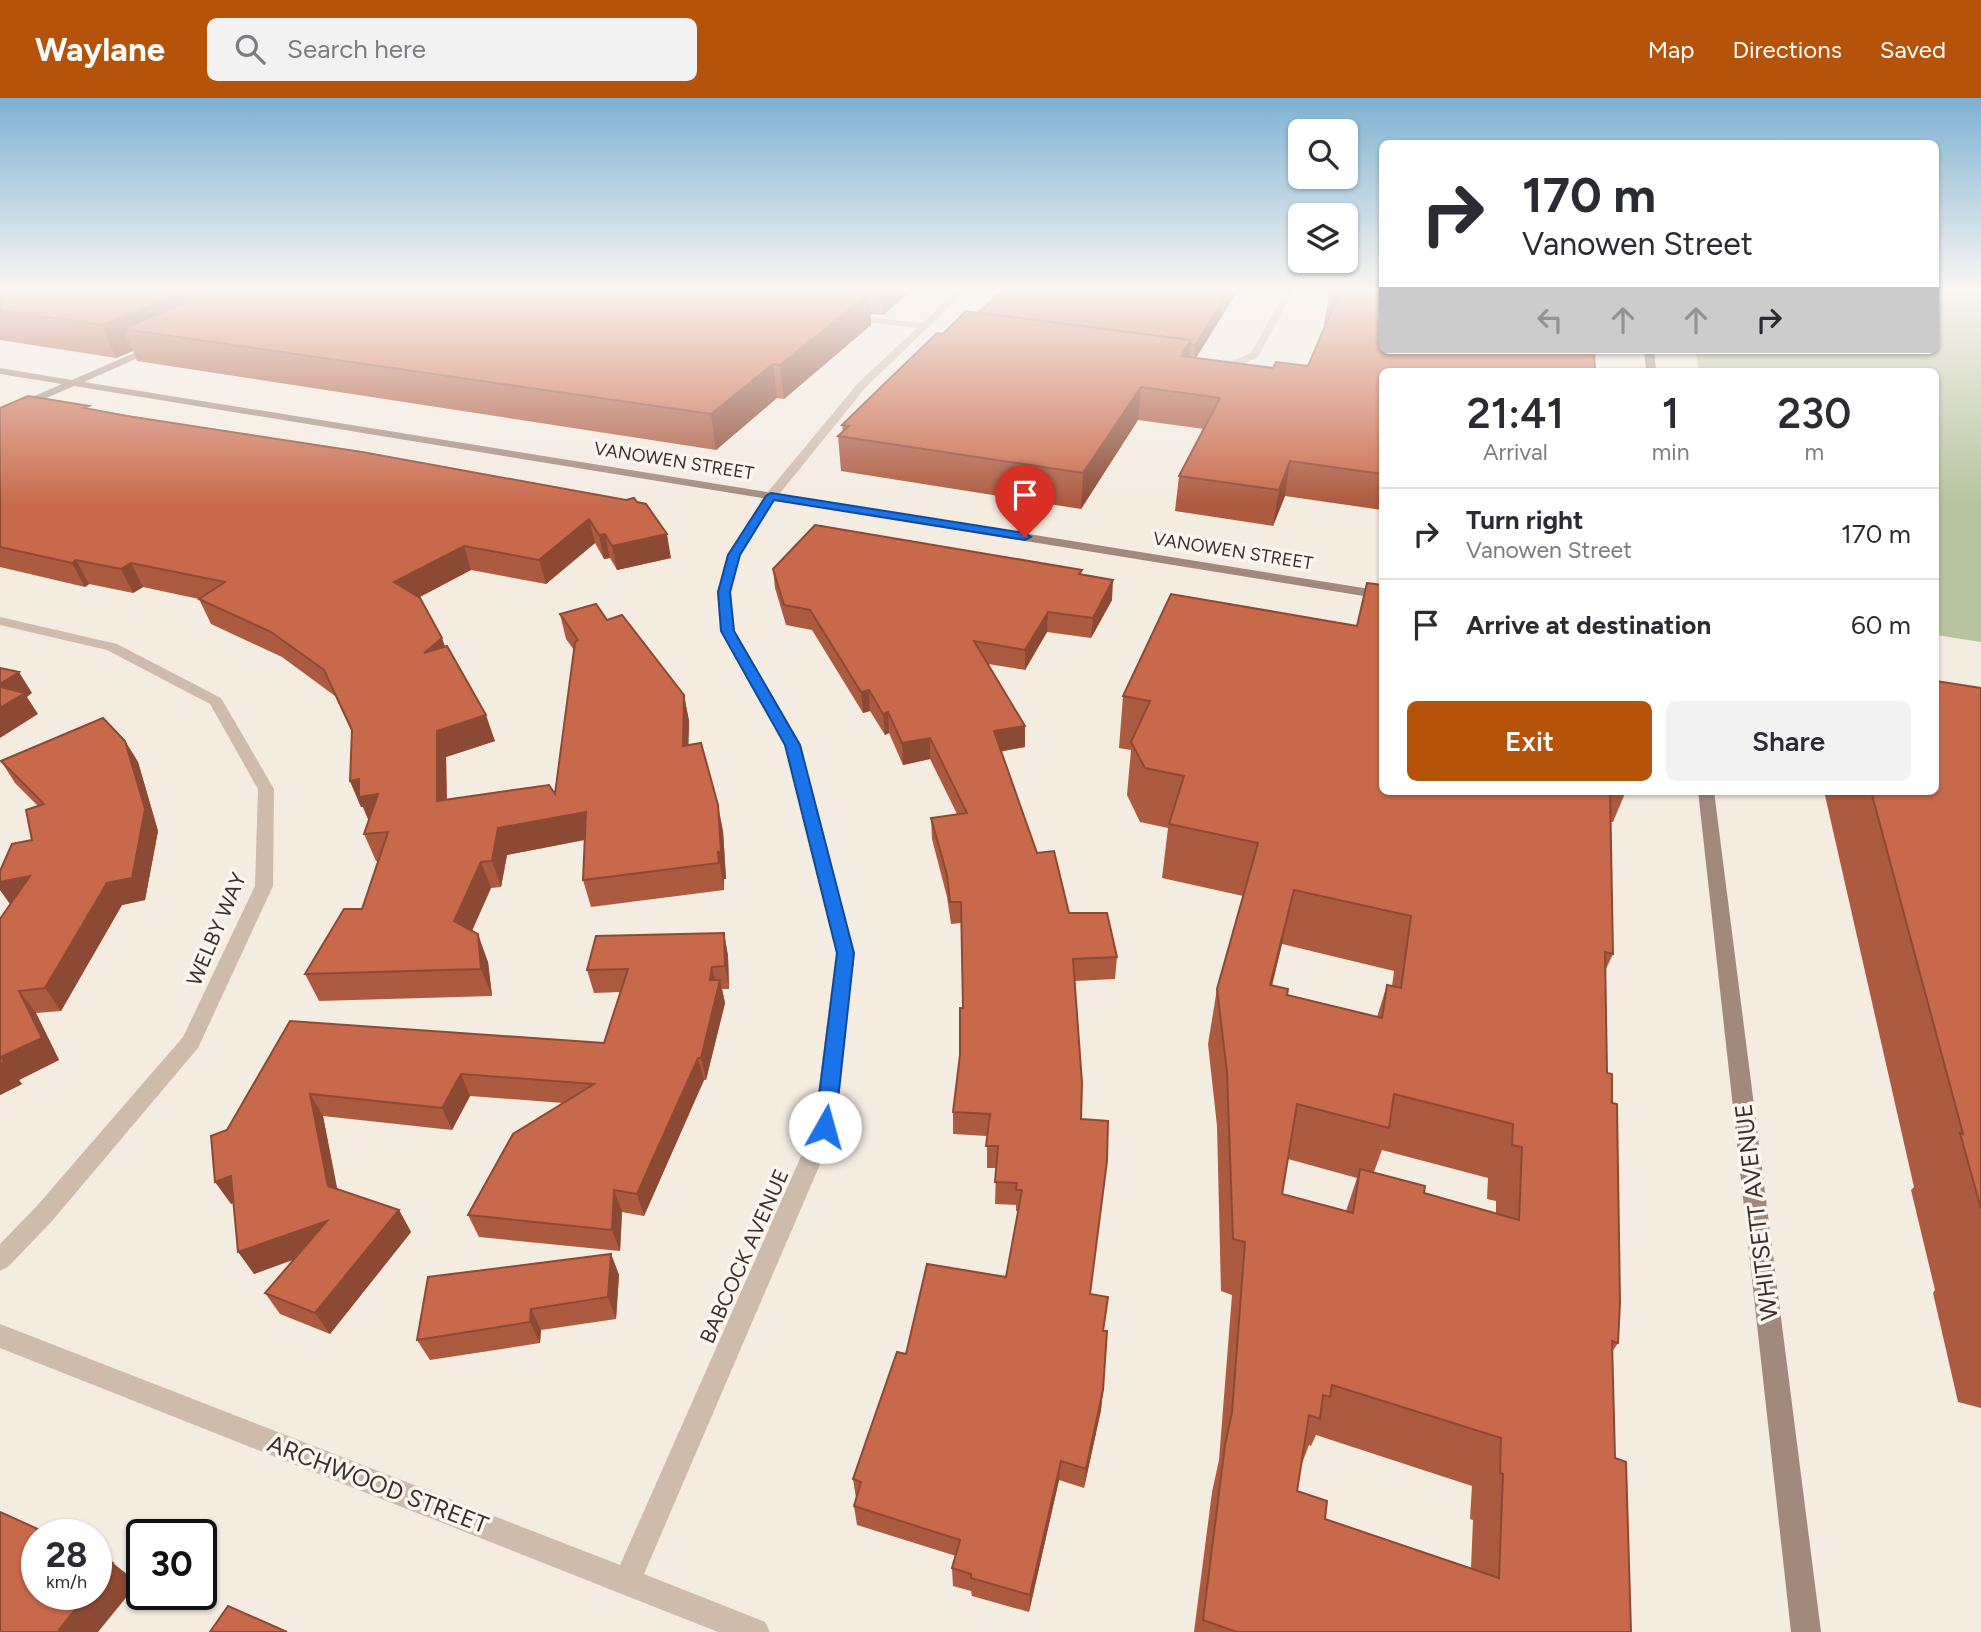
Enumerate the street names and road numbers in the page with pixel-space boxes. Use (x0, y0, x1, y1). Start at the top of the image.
street label: VANOWEN STREET (593, 438, 756, 485)
street label: VANOWEN STREET (1152, 528, 1315, 575)
street label: WELBY WAY (181, 868, 251, 989)
street label: WHITSETT AVENUE (1728, 1102, 1784, 1322)
street label: BABCOCK AVENUE (694, 1165, 794, 1347)
street label: ARCHWOOD STREET (264, 1429, 492, 1539)

